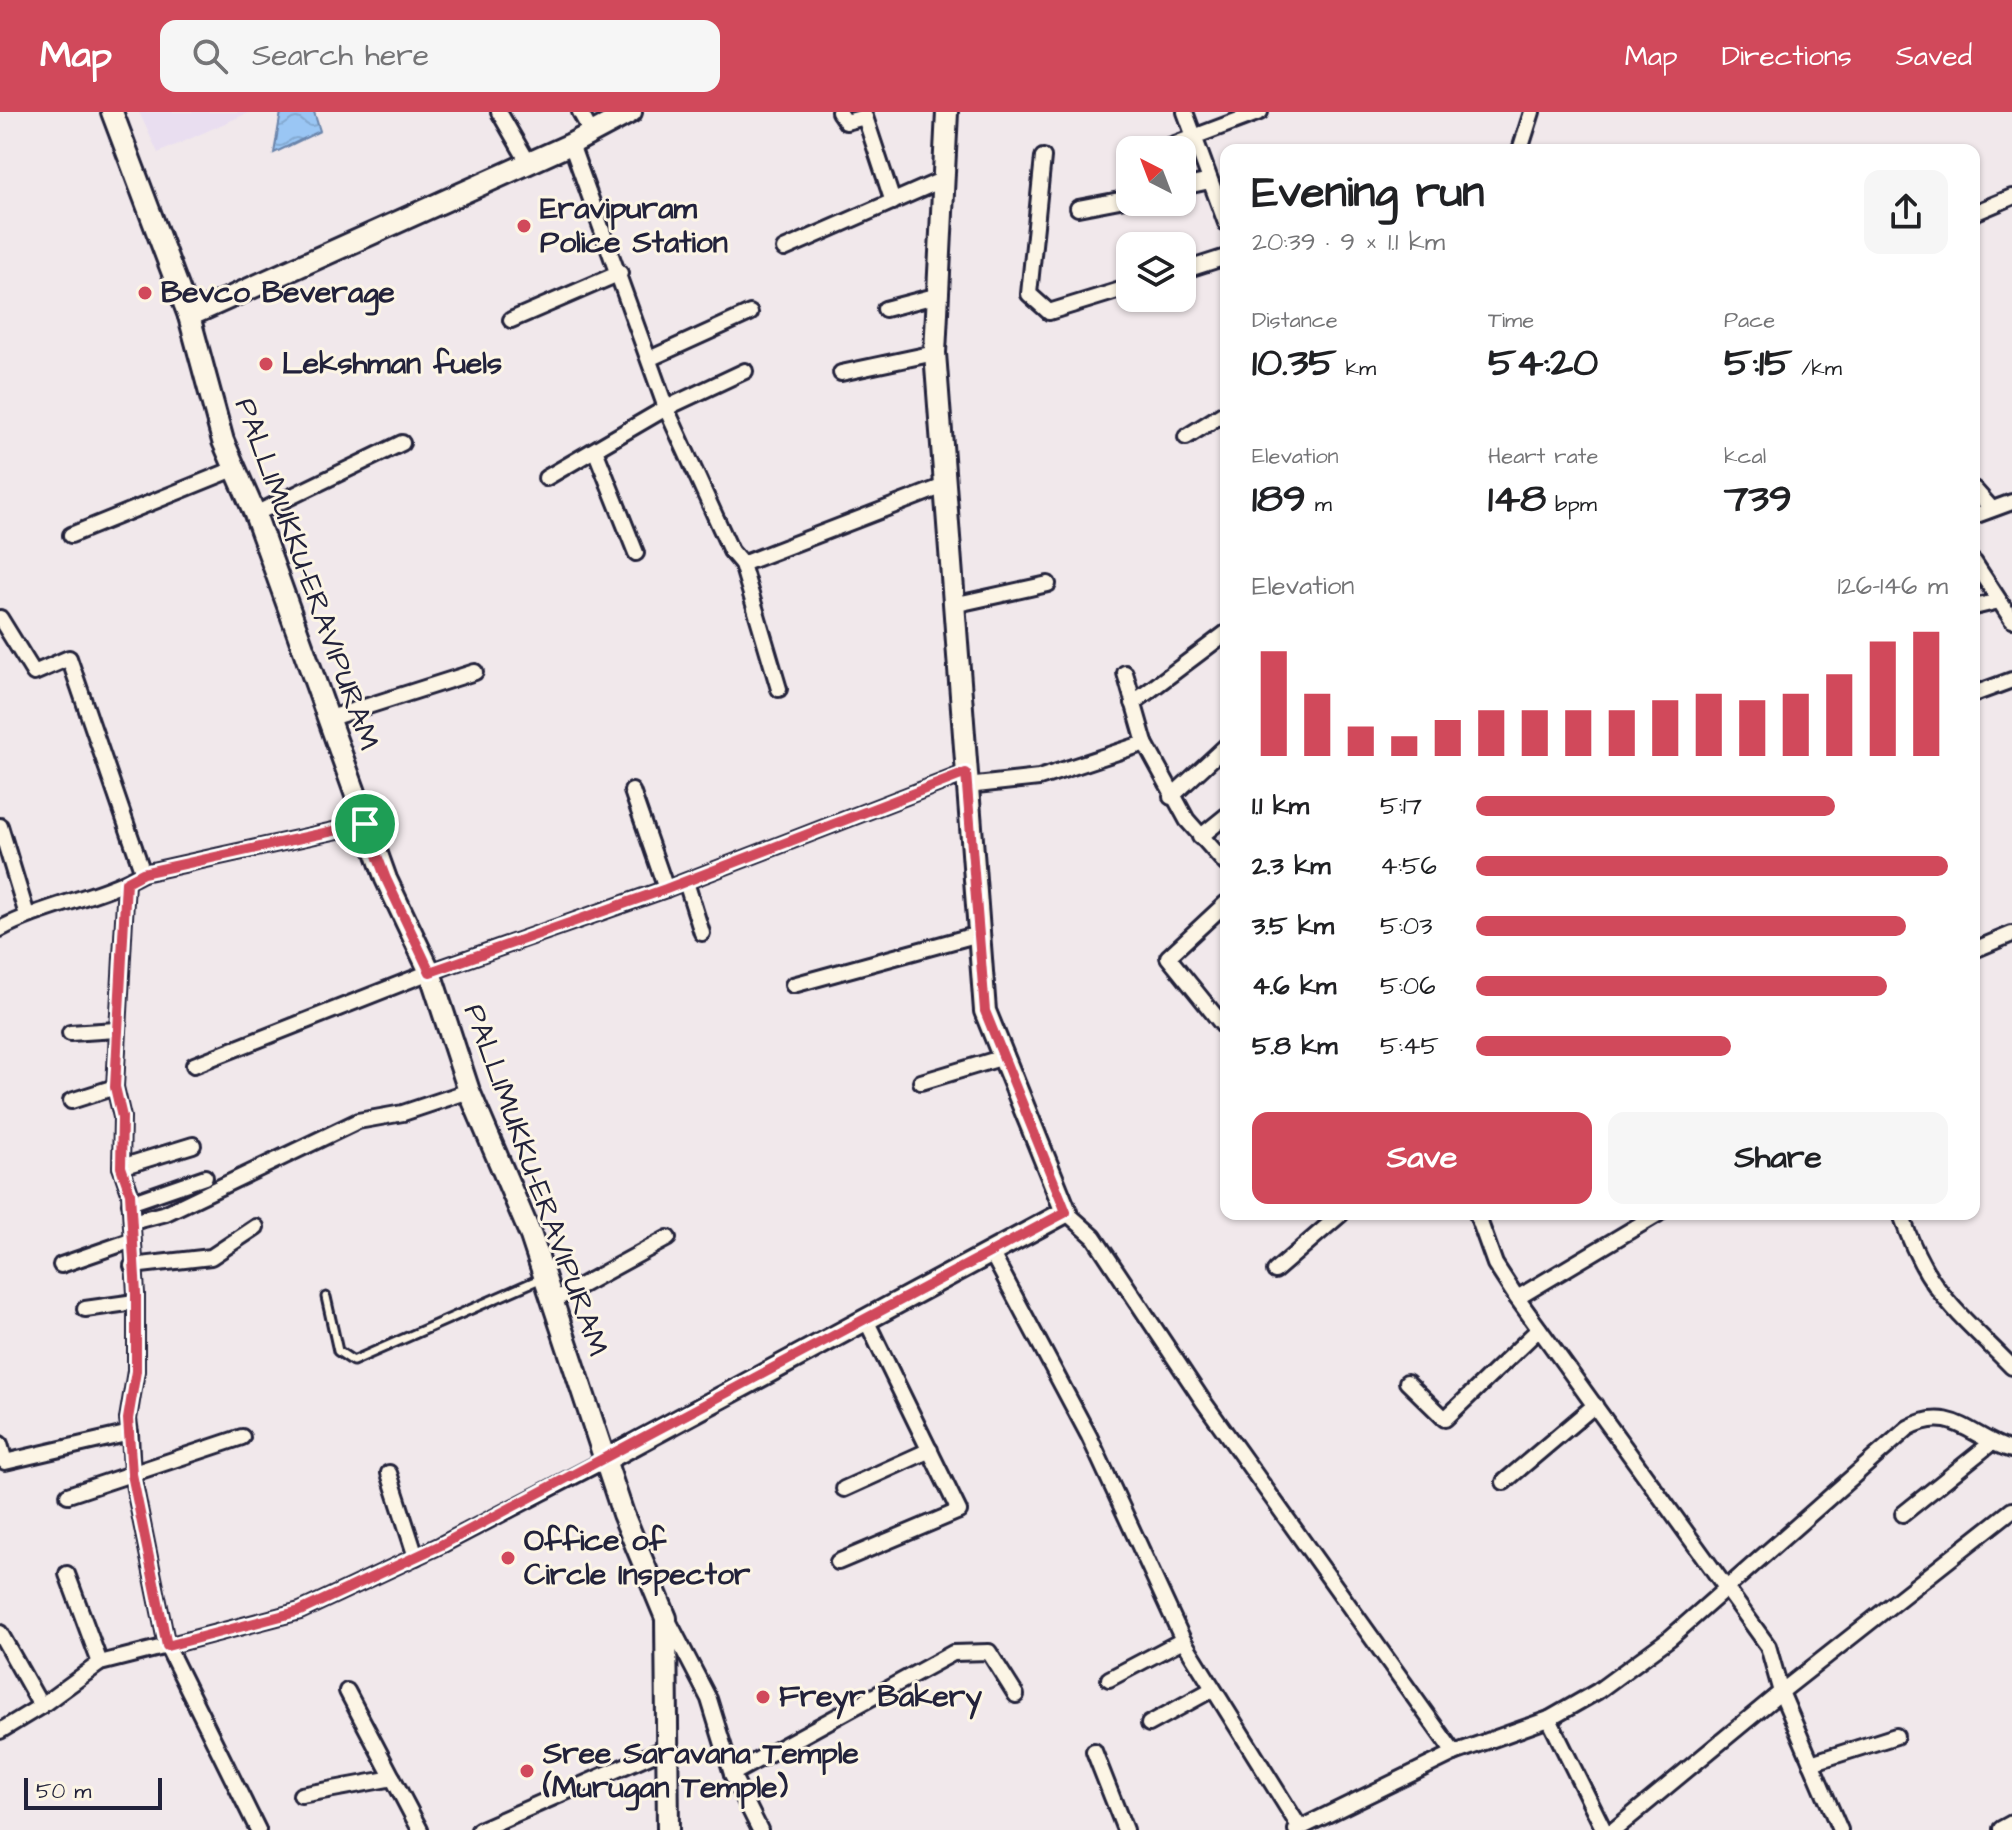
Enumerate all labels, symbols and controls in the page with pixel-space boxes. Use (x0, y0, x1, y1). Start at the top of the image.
search box (160, 20, 720, 92)
text: Map (40, 30, 112, 82)
icon: search (188, 34, 232, 78)
text: Search here (252, 35, 429, 77)
text: Map (1625, 37, 1678, 76)
text: Directions (1722, 37, 1852, 76)
text: Saved (1896, 37, 1972, 76)
north arrow (1116, 136, 1196, 216)
map controls (1116, 136, 1196, 312)
text: Evening run (1252, 163, 1484, 224)
button: share (1864, 170, 1948, 254)
place label: Eravipuram Police Station (540, 188, 728, 264)
marker: Eravipuram Police Station (515, 217, 533, 235)
text: 20:39 · 9 × 1.1 km (1252, 224, 1445, 260)
button: layers (1116, 232, 1196, 312)
place label: Bevco Beverage (161, 272, 395, 316)
marker: Bevco Beverage (136, 284, 154, 302)
text: Distance (1252, 305, 1338, 336)
text: Time (1488, 305, 1534, 336)
text: Pace (1724, 305, 1775, 336)
text: 10.35 (1252, 336, 1337, 391)
text: 54:20 (1488, 336, 1598, 391)
text: 5:15 (1724, 336, 1792, 391)
place label: Lekshman fuels (282, 343, 502, 385)
text: km (1337, 353, 1376, 384)
text: /km (1792, 353, 1842, 384)
marker: Lekshman fuels (257, 355, 275, 373)
street label: PALLIMUKKU-ERAVIPURAM (224, 392, 390, 756)
text: Elevation (1252, 441, 1339, 472)
text: Heart rate (1488, 441, 1598, 472)
text: kcal (1724, 441, 1766, 472)
text: 189 (1252, 472, 1306, 527)
text: 148 (1488, 472, 1546, 527)
text: 739 (1724, 472, 1792, 527)
text: m (1306, 489, 1332, 520)
text: bpm (1546, 489, 1597, 520)
text: Elevation (1252, 568, 1354, 604)
text: 126–146 m (1837, 568, 1948, 604)
text: 1.1 km (1252, 788, 1309, 824)
text: 5:17 (1380, 788, 1422, 824)
pin (331, 790, 399, 858)
icon: arrive (343, 802, 387, 846)
text: 2.3 km (1252, 848, 1330, 884)
text: 4:56 (1380, 848, 1437, 884)
text: 3.5 km (1252, 908, 1334, 944)
text: 5:03 (1380, 908, 1432, 944)
text: 4.6 km (1252, 968, 1336, 1004)
text: 5:06 (1380, 968, 1435, 1004)
street label: PALLIMUKKU-ERAVIPURAM (453, 998, 619, 1362)
text: 5.8 km (1252, 1028, 1338, 1064)
text: 5:45 (1380, 1028, 1439, 1064)
button: Save (1252, 1112, 1592, 1204)
button: Share (1608, 1112, 1948, 1204)
place label: Office of Circle Inspector (524, 1520, 751, 1597)
marker: Office of Circle Inspector (499, 1549, 517, 1567)
place label: Freyr Bakery (779, 1676, 982, 1720)
marker: Freyr Bakery (754, 1688, 772, 1706)
place label: Sree Saravana Temple (Murugan Temple) (542, 1733, 859, 1811)
marker: Sree Saravana Temple (Murugan Temple) (518, 1762, 536, 1780)
scale bar (24, 1774, 162, 1810)
text: 50 m (36, 1776, 91, 1807)

